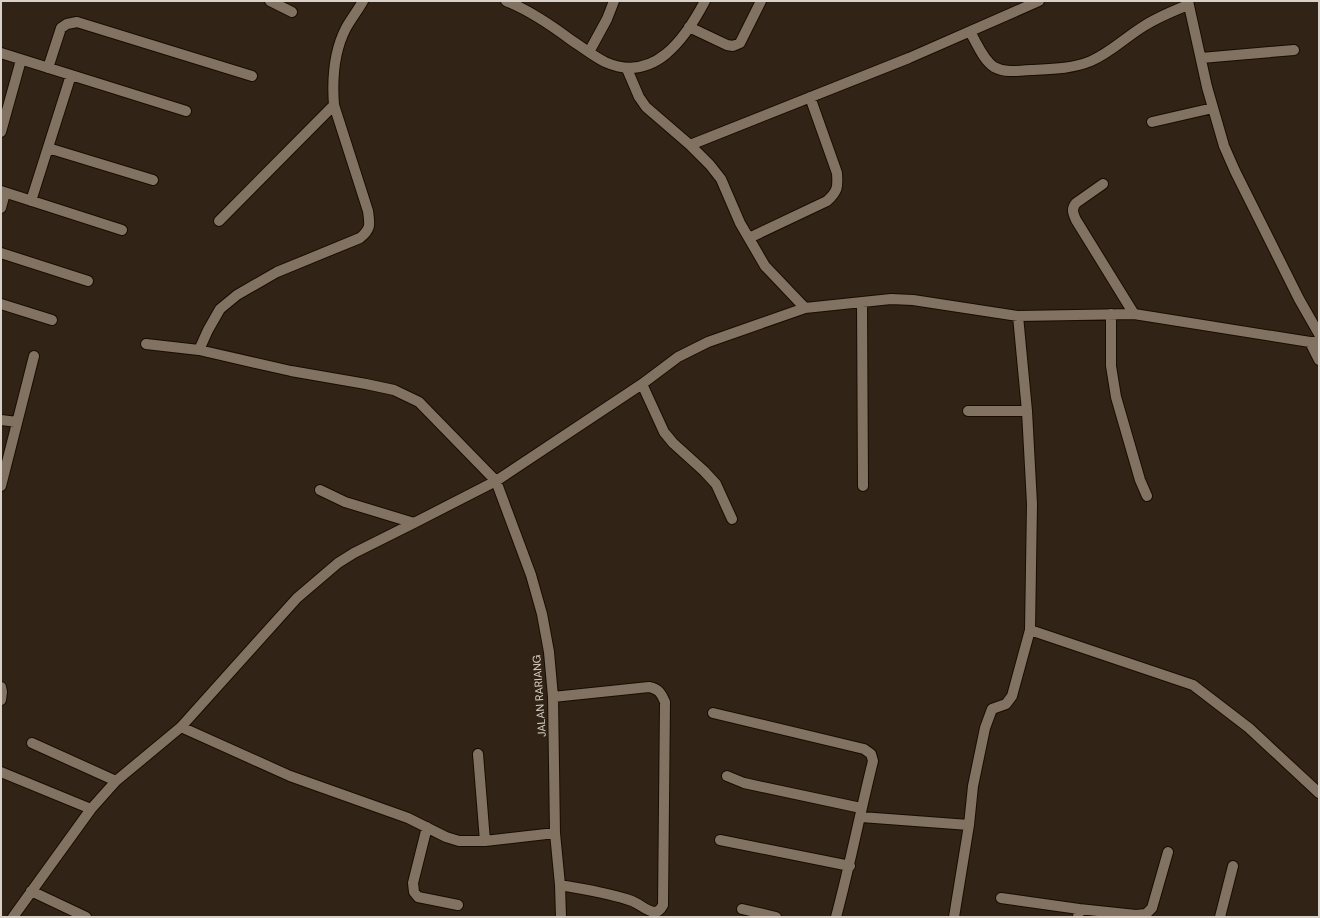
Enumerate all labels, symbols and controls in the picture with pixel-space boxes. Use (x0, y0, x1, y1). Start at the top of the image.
street label: JALAN RARIANG (529, 654, 549, 738)

